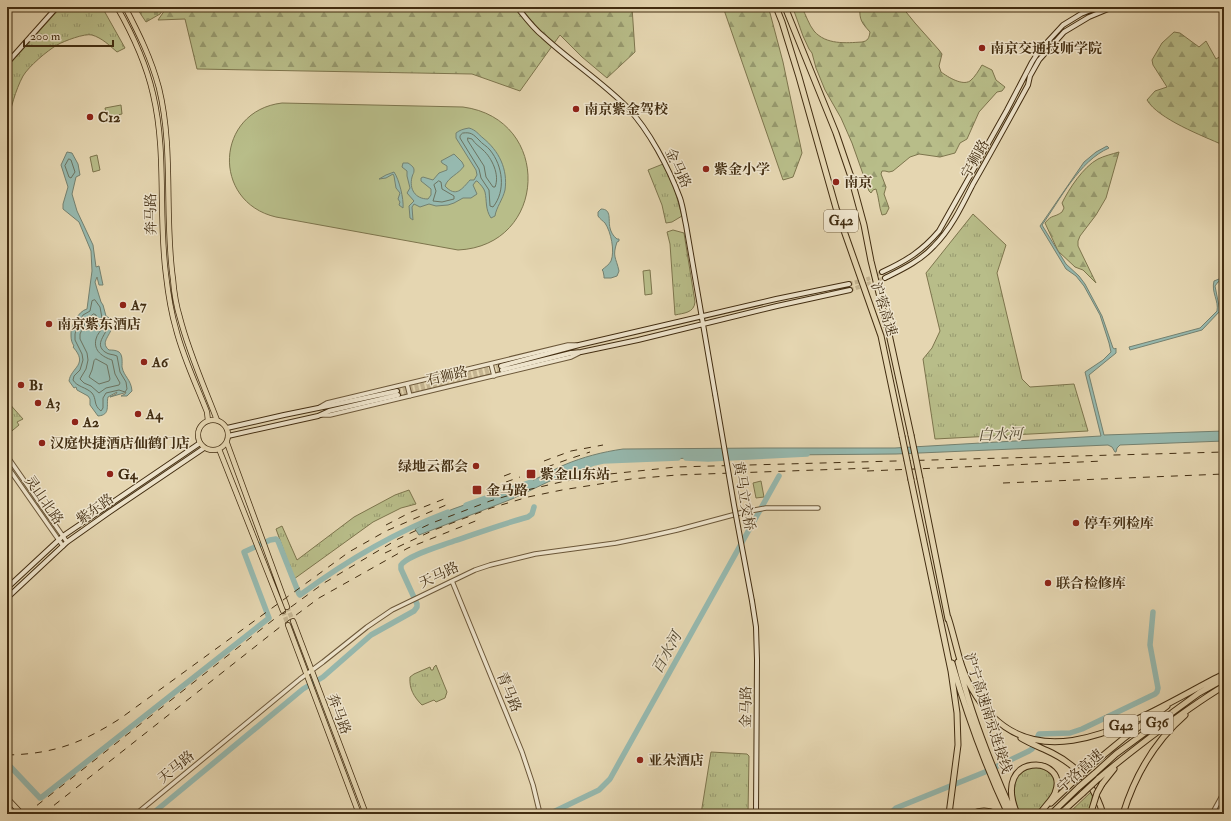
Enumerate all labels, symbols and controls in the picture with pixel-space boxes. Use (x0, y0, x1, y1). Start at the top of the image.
scale bar (24, 22, 113, 48)
text: 200 m (30, 29, 61, 44)
place label: 南京交通技师学院 (990, 40, 1102, 57)
marker: 南京交通技师学院 (977, 43, 987, 53)
place label: 南京紫金驾校 (584, 101, 668, 118)
marker: 南京紫金驾校 (571, 104, 581, 114)
place label: C12 (98, 109, 120, 126)
marker: C12 (85, 112, 95, 122)
street label: 宁狮路 (957, 137, 993, 181)
street label: 金马路 (661, 145, 695, 191)
place label: 紫金小学 (714, 161, 770, 178)
marker: 紫金小学 (701, 164, 711, 174)
place label: 南京 (844, 174, 872, 191)
marker: 南京 (831, 177, 841, 187)
street label: 奔马路 (142, 193, 160, 235)
road number: G42 (824, 210, 858, 232)
street label: 沪蓉高速 (867, 280, 901, 338)
place label: A7 (130, 297, 147, 314)
marker: A7 (118, 300, 128, 310)
place label: 南京紫东酒店 (57, 316, 141, 333)
marker: 南京紫东酒店 (44, 319, 54, 329)
place label: A6 (151, 354, 169, 371)
marker: A6 (139, 357, 149, 367)
street label: 石狮路 (425, 363, 469, 389)
place label: B1 (29, 377, 43, 394)
marker: B1 (16, 380, 26, 390)
place label: A3 (45, 395, 60, 412)
marker: A3 (33, 398, 43, 408)
place label: A4 (145, 406, 164, 423)
marker: A4 (133, 409, 143, 419)
place label: A2 (82, 414, 99, 431)
marker: A2 (70, 417, 80, 427)
water label: 白水河 (977, 425, 1026, 445)
place label: 汉庭快捷酒店仙鹤门店 (50, 435, 190, 452)
marker: 汉庭快捷酒店仙鹤门店 (37, 438, 47, 448)
place label: 绿地云都会 (398, 458, 468, 475)
street label: 黄马立交桥 (730, 460, 758, 532)
marker: 绿地云都会 (471, 461, 481, 471)
place label: G4 (118, 466, 139, 483)
place label: 紫金山东站 (540, 466, 610, 483)
marker: 紫金山东站 (525, 468, 537, 480)
marker: G4 (105, 469, 115, 479)
street label: 灵山北路 (21, 472, 67, 528)
place label: 金马路 (486, 482, 528, 499)
marker: 金马路 (471, 484, 483, 496)
street label: 紫东路 (73, 490, 117, 528)
place label: 停车列检库 (1084, 515, 1154, 532)
marker: 停车列检库 (1071, 518, 1081, 528)
street label: 天马路 (416, 558, 462, 592)
place label: 联合检修库 (1056, 575, 1126, 592)
marker: 联合检修库 (1043, 578, 1053, 588)
water label: 百水河 (648, 626, 688, 677)
street label: 沪宁高速南京连接线 (960, 650, 1016, 776)
street label: 青马路 (493, 669, 525, 715)
street label: 金马路 (737, 686, 755, 728)
street label: 奔马路 (324, 691, 354, 737)
road number: G36 (1141, 712, 1173, 734)
road number: G42 (1104, 715, 1138, 737)
street label: 宁洛高速 (1054, 746, 1106, 796)
street label: 天马路 (154, 747, 198, 787)
place label: 亚朵酒店 (648, 752, 704, 769)
marker: 亚朵酒店 (635, 755, 645, 765)

